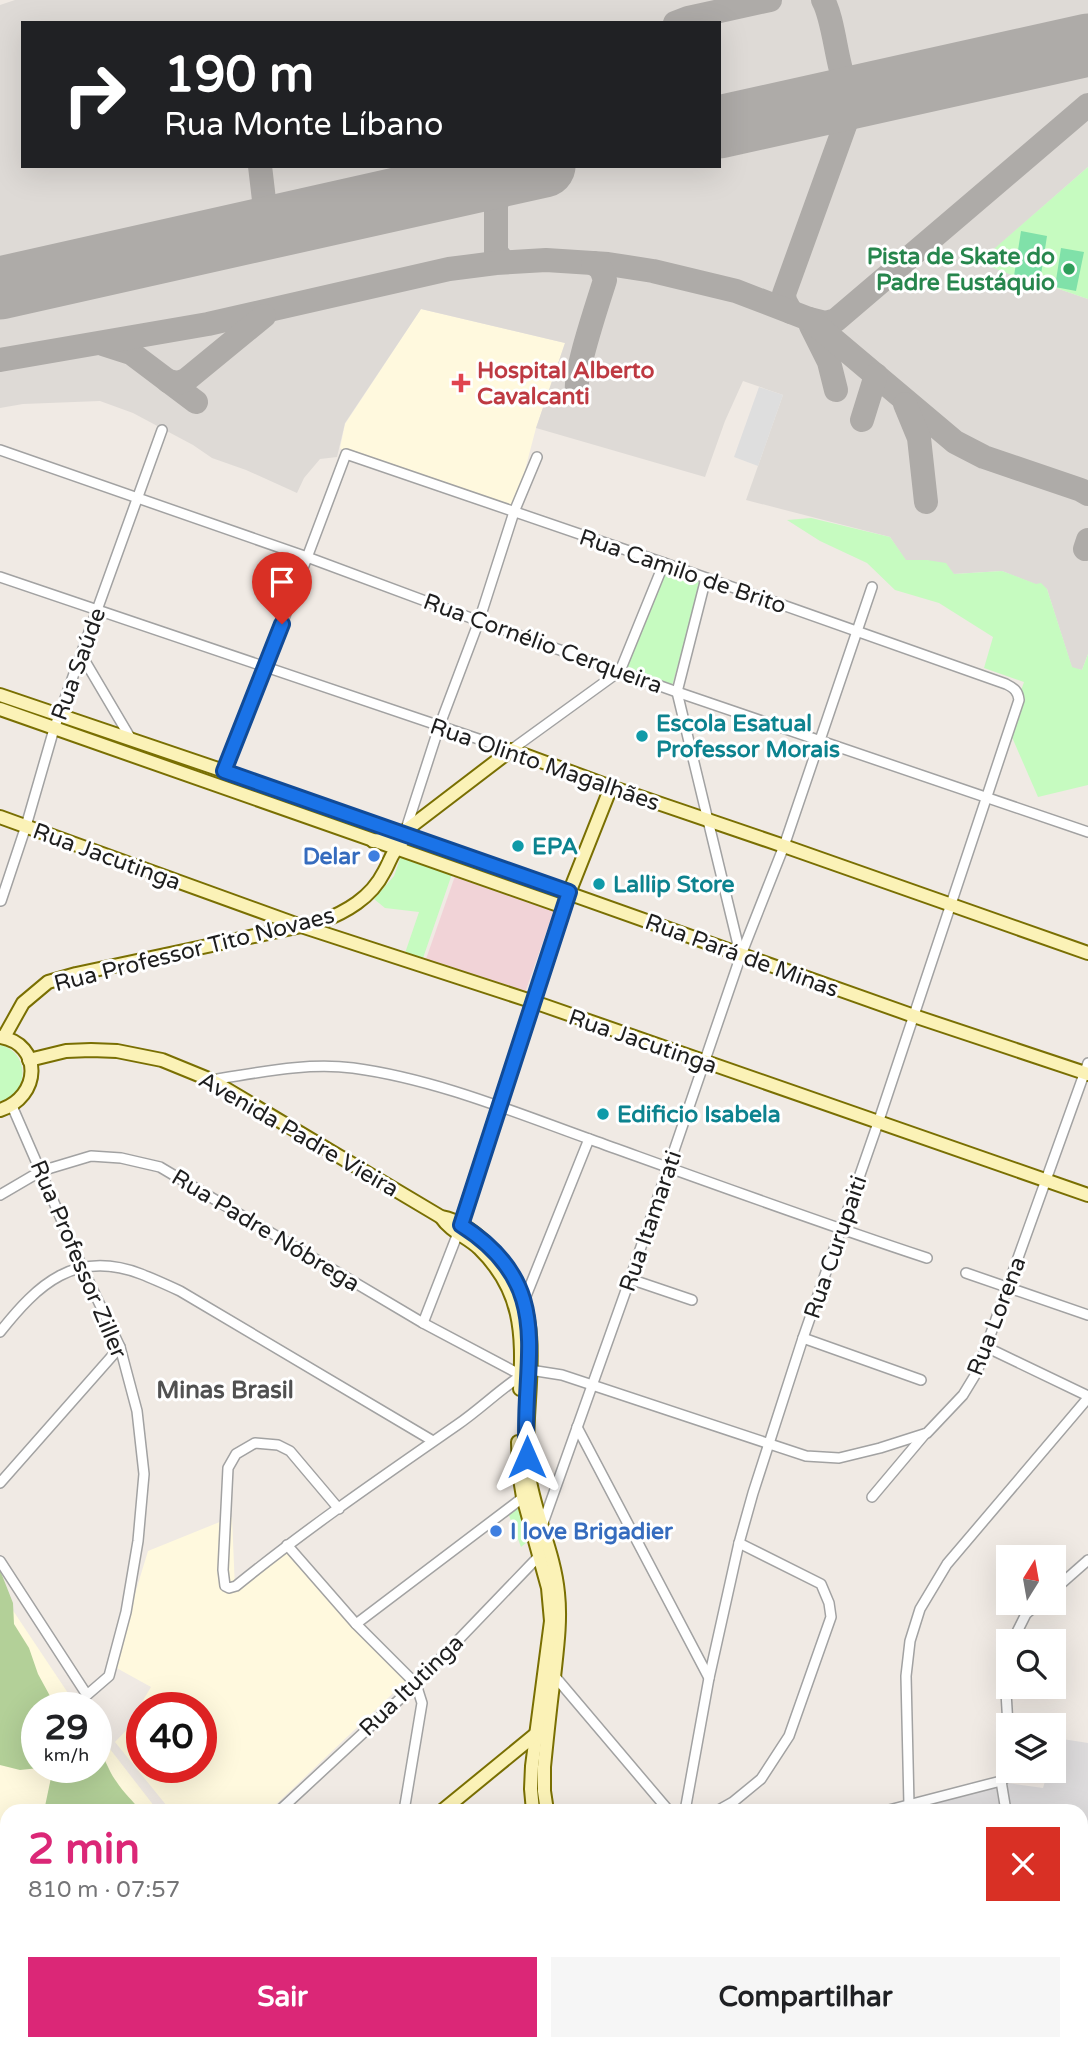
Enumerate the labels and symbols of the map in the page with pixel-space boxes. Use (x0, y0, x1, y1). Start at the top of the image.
place label: Pista de Skate do Padre Eustáquio (867, 243, 1055, 297)
marker: Pista de Skate do Padre Eustáquio (1061, 261, 1077, 277)
place label: Hospital Alberto Cavalcanti (477, 357, 654, 411)
marker: Hospital Alberto Cavalcanti (451, 373, 471, 393)
street label: Rua Camilo de Brito (575, 523, 790, 621)
pin (252, 552, 312, 624)
street label: Rua Cornélio Cerqueira (419, 588, 666, 700)
street label: Rua Saúde (46, 604, 112, 724)
place label: Escola Esatual Professor Morais (656, 710, 840, 764)
street label: Rua Olinto Magalhães (426, 713, 663, 817)
marker: Escola Esatual Professor Morais (634, 728, 650, 744)
street label: Rua Jacutinga (29, 817, 184, 897)
place label: EPA (532, 833, 578, 861)
marker: EPA (510, 838, 526, 854)
place label: Delar (303, 843, 361, 871)
marker: Delar (366, 848, 382, 864)
place label: Lallip Store (613, 871, 735, 899)
marker: Lallip Store (591, 876, 607, 892)
street label: Rua Professor Tito Novaes (51, 902, 337, 998)
street label: Rua Pará de Minas (641, 908, 842, 1004)
street label: Rua Jacutinga (565, 1003, 721, 1080)
street label: Avenida Padre Vieira (194, 1066, 403, 1204)
place label: Edificio Isabela (617, 1101, 781, 1129)
marker: Edificio Isabela (595, 1106, 611, 1122)
street label: Rua Itamarati (614, 1147, 688, 1296)
street label: Rua Professor Ziller (24, 1156, 133, 1363)
street label: Rua Padre Nóbrega (166, 1164, 365, 1298)
street label: Rua Curupaiti (798, 1172, 874, 1323)
street label: Rua Lorena (961, 1253, 1032, 1380)
district label: Minas Brasil (156, 1376, 294, 1405)
position arrow (490, 1420, 564, 1494)
place label: I love Brigadier (510, 1518, 674, 1546)
marker: I love Brigadier (488, 1523, 504, 1539)
north arrow (996, 1545, 1066, 1615)
street label: Rua Itutinga (354, 1629, 470, 1742)
speed limit sign: 40 (126, 1692, 217, 1783)

